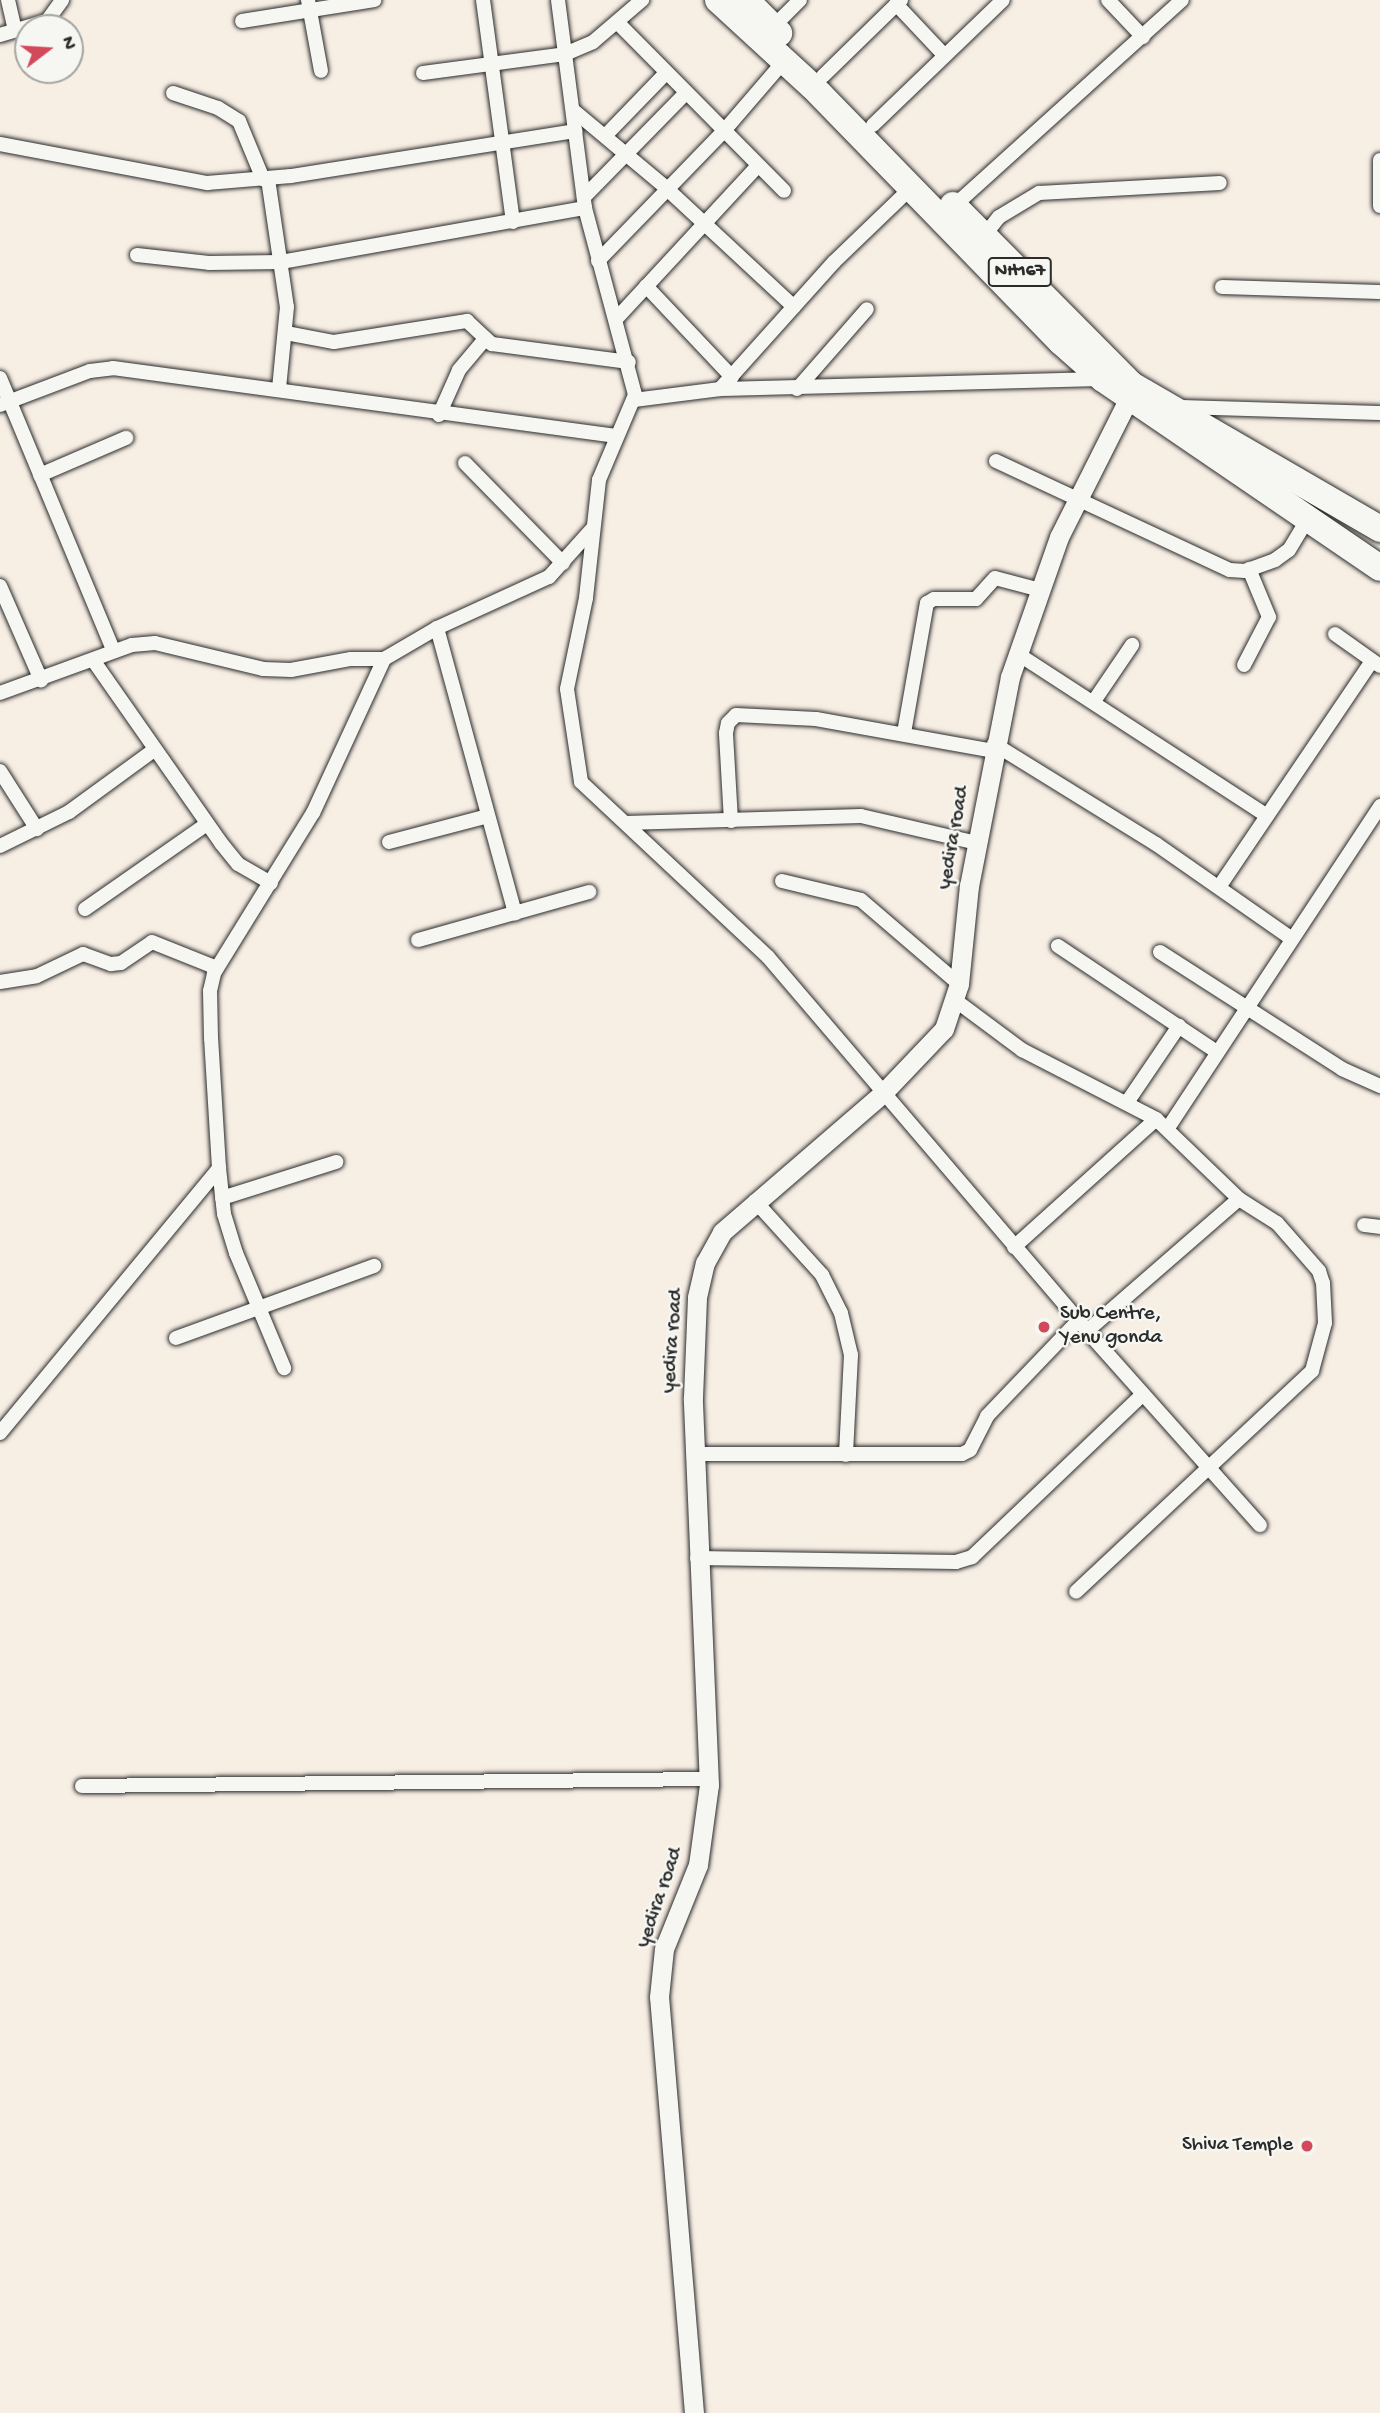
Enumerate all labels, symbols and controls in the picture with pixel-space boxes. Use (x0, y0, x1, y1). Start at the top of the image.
north arrow (14, 14, 84, 84)
text: N (55, 34, 80, 53)
road number: NH167 (987, 256, 1053, 288)
street label: yedira road (934, 784, 976, 892)
street label: yedira road (658, 1288, 690, 1394)
place label: Sub Centre, Yenu gonda (1060, 1302, 1162, 1352)
marker: Sub Centre, Yenu gonda (1034, 1317, 1054, 1337)
street label: yedira road (632, 1845, 690, 1951)
place label: Shiva Temple (1182, 2133, 1293, 2159)
marker: Shiva Temple (1299, 2138, 1315, 2154)

